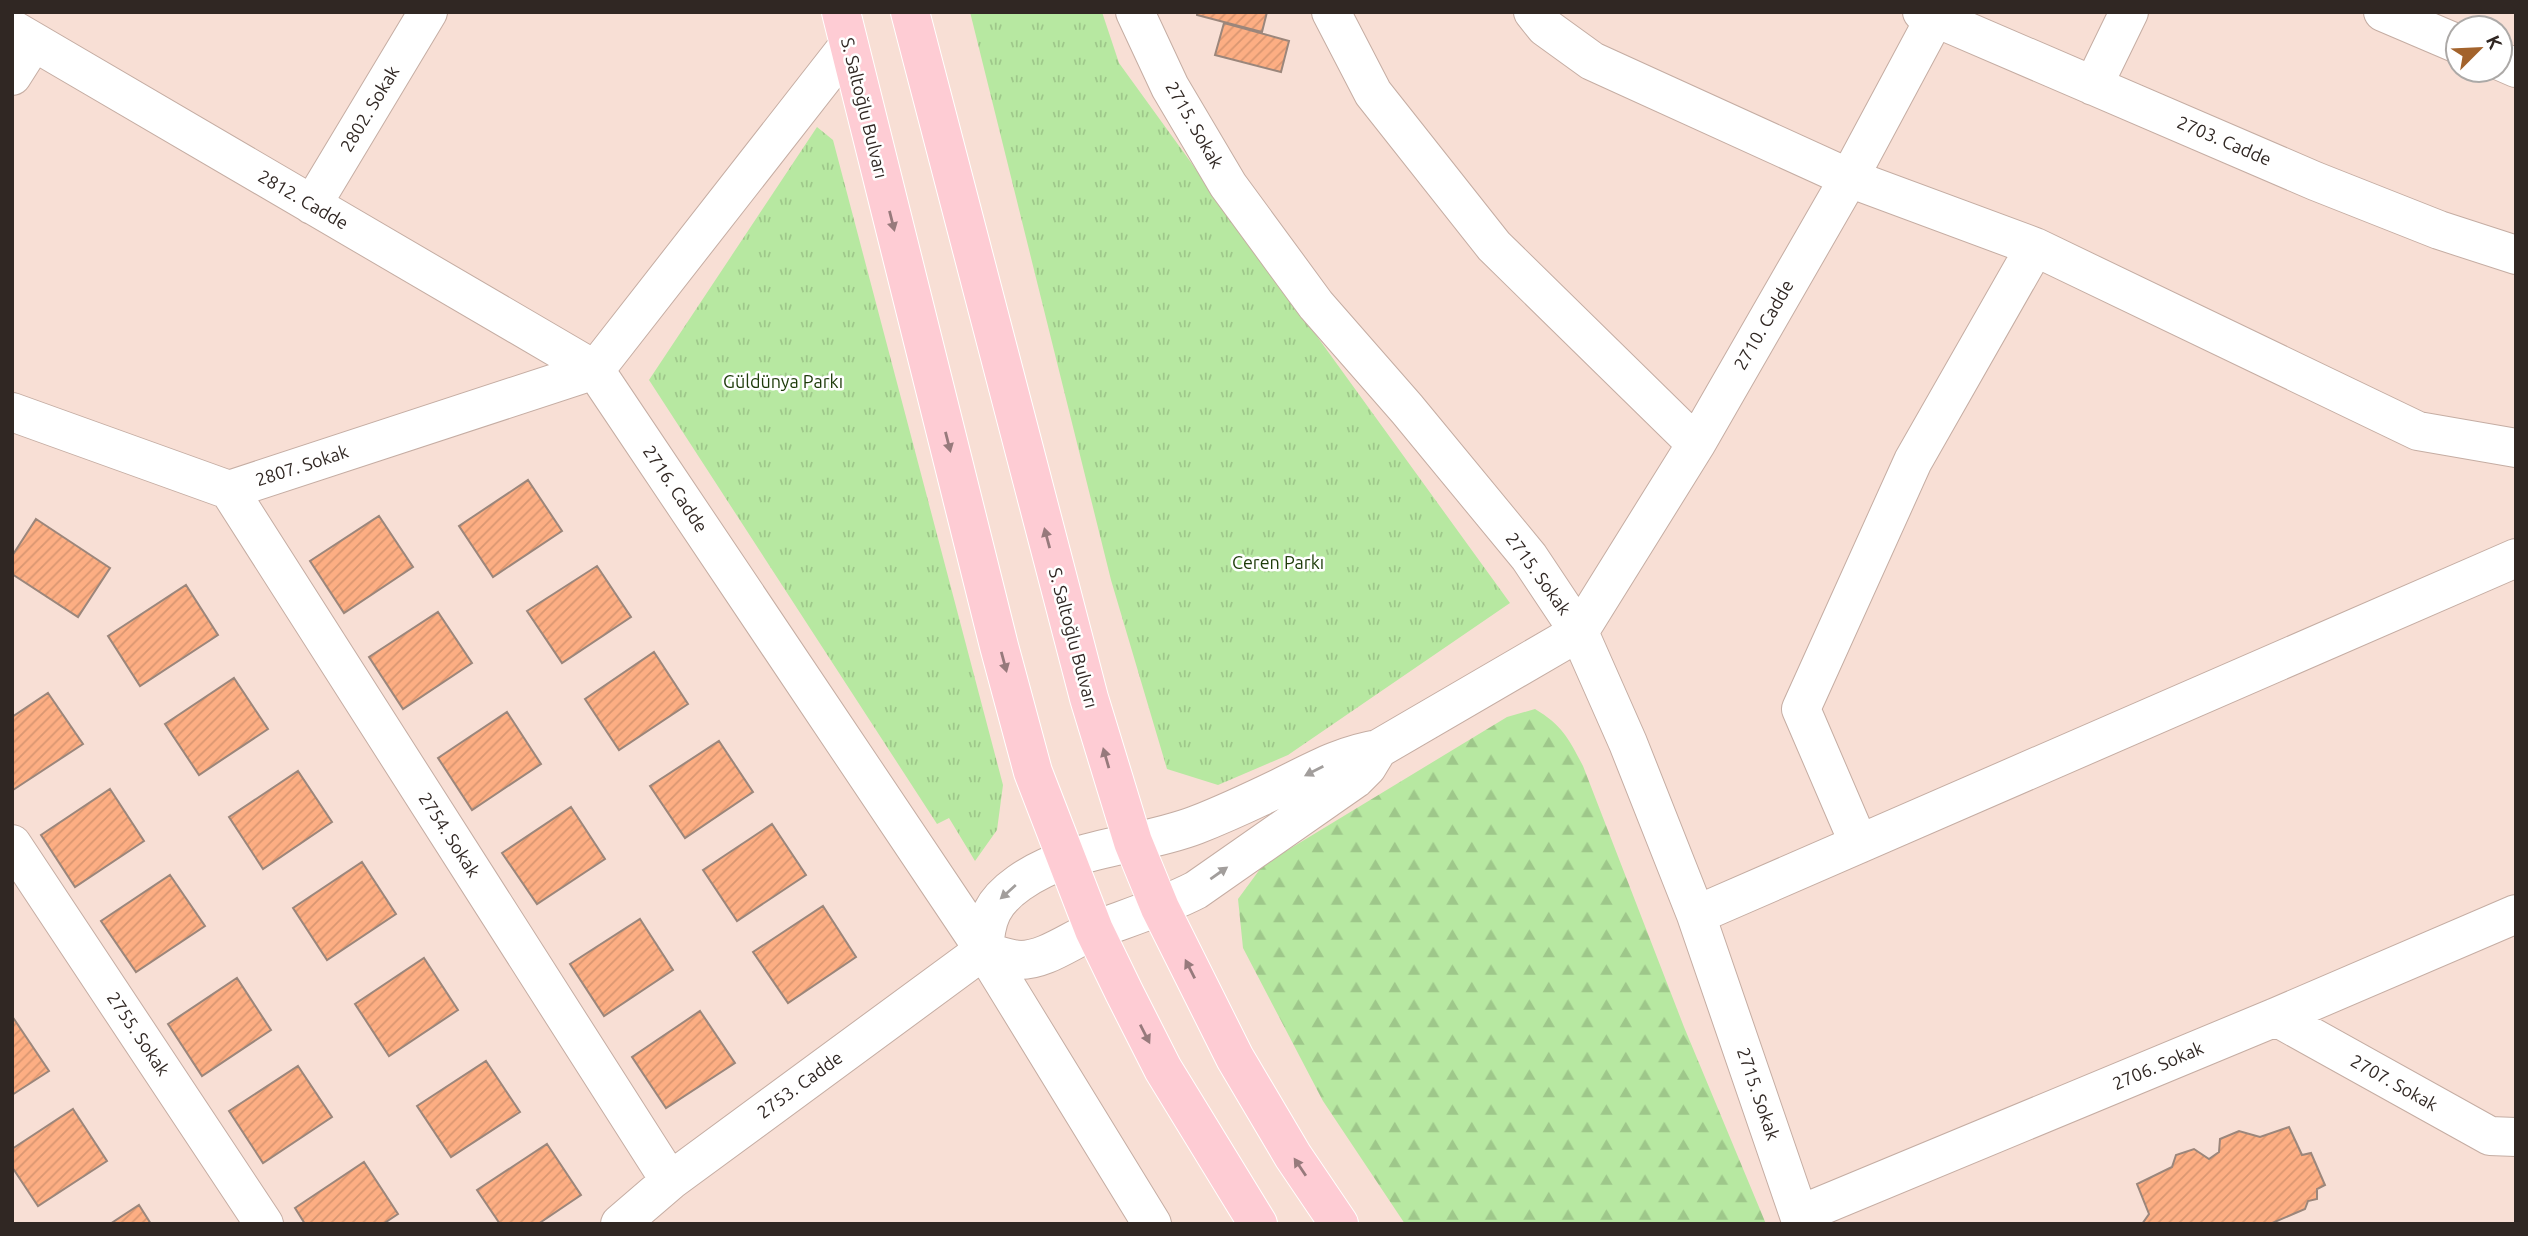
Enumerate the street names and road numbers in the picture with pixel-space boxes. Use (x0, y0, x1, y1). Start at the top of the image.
street label: S. Saltoğlu Bulvarı (838, 35, 892, 180)
street label: 2802. Sokak (336, 62, 403, 155)
street label: 2715. Sokak (1162, 78, 1228, 171)
street label: 2703. Cadde (2174, 111, 2275, 169)
street label: 2812. Cadde (255, 165, 352, 233)
street label: 2710. Cadde (1729, 276, 1797, 373)
street label: 2807. Sokak (253, 441, 351, 489)
street label: 2716. Cadde (639, 441, 712, 536)
street label: 2715. Sokak (1502, 528, 1575, 618)
street label: S. Saltoğlu Bulvarı (1046, 565, 1102, 710)
street label: 2754. Sokak (415, 789, 485, 880)
street label: 2755. Sokak (104, 988, 174, 1079)
street label: 2706. Sokak (2109, 1037, 2206, 1093)
street label: 2715. Sokak (1734, 1045, 1784, 1143)
street label: 2753. Cadde (753, 1047, 846, 1122)
street label: 2707. Sokak (2347, 1050, 2442, 1114)

